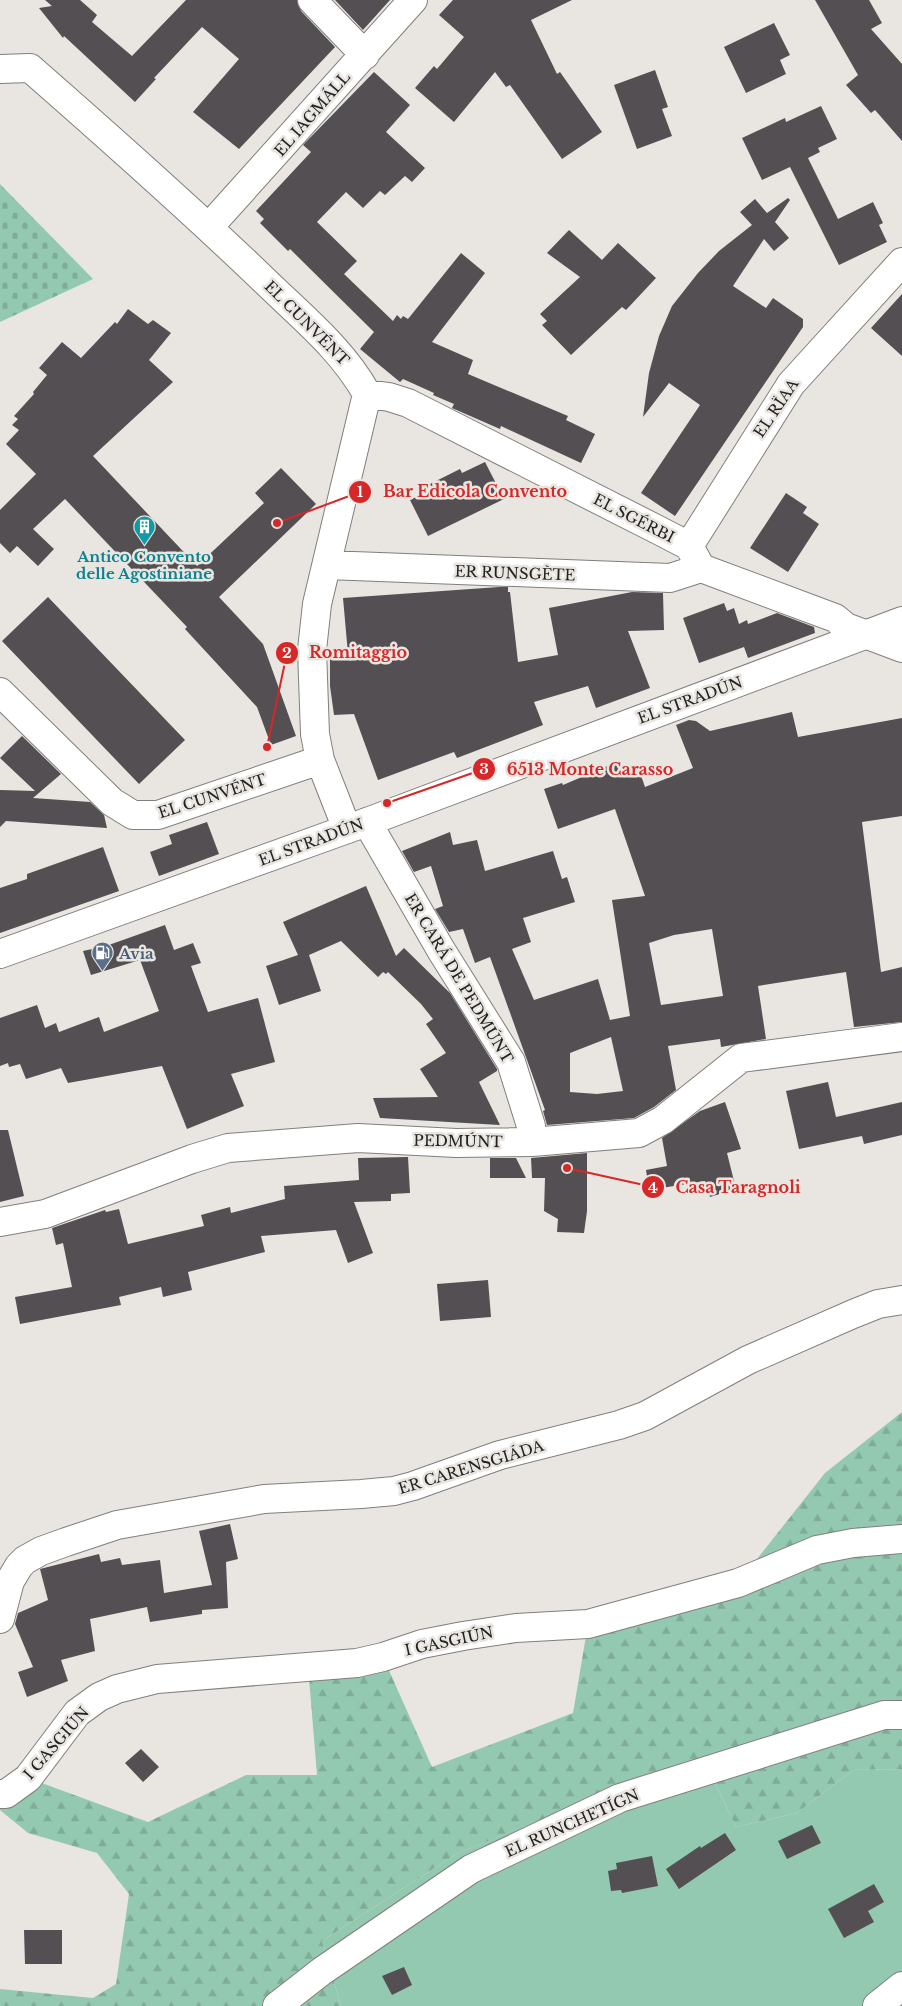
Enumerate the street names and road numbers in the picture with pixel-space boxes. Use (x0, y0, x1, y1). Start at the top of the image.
street label: EL IAGMÁLL (270, 68, 354, 160)
street label: EL CUNVÉNT (261, 277, 353, 369)
street label: EL RÏAA (749, 375, 803, 441)
street label: EL SGÉRBI (590, 489, 678, 547)
street label: ER RUNSGÈTE (454, 561, 576, 585)
street label: EL STRADÚN (635, 672, 745, 728)
street label: EL CUNVÉNT (156, 770, 268, 822)
street label: EL STRADÚN (256, 814, 366, 870)
street label: ER CARÁ DE PEDMÚNT (401, 890, 517, 1066)
street label: PEDMÚNT (413, 1131, 503, 1151)
street label: ER CARENSGIÁDA (396, 1436, 546, 1498)
street label: I GASGIÚN (403, 1622, 495, 1660)
street label: I GASGIÚN (19, 1703, 93, 1783)
street label: EL RUNCHETÍGN (502, 1785, 642, 1861)

